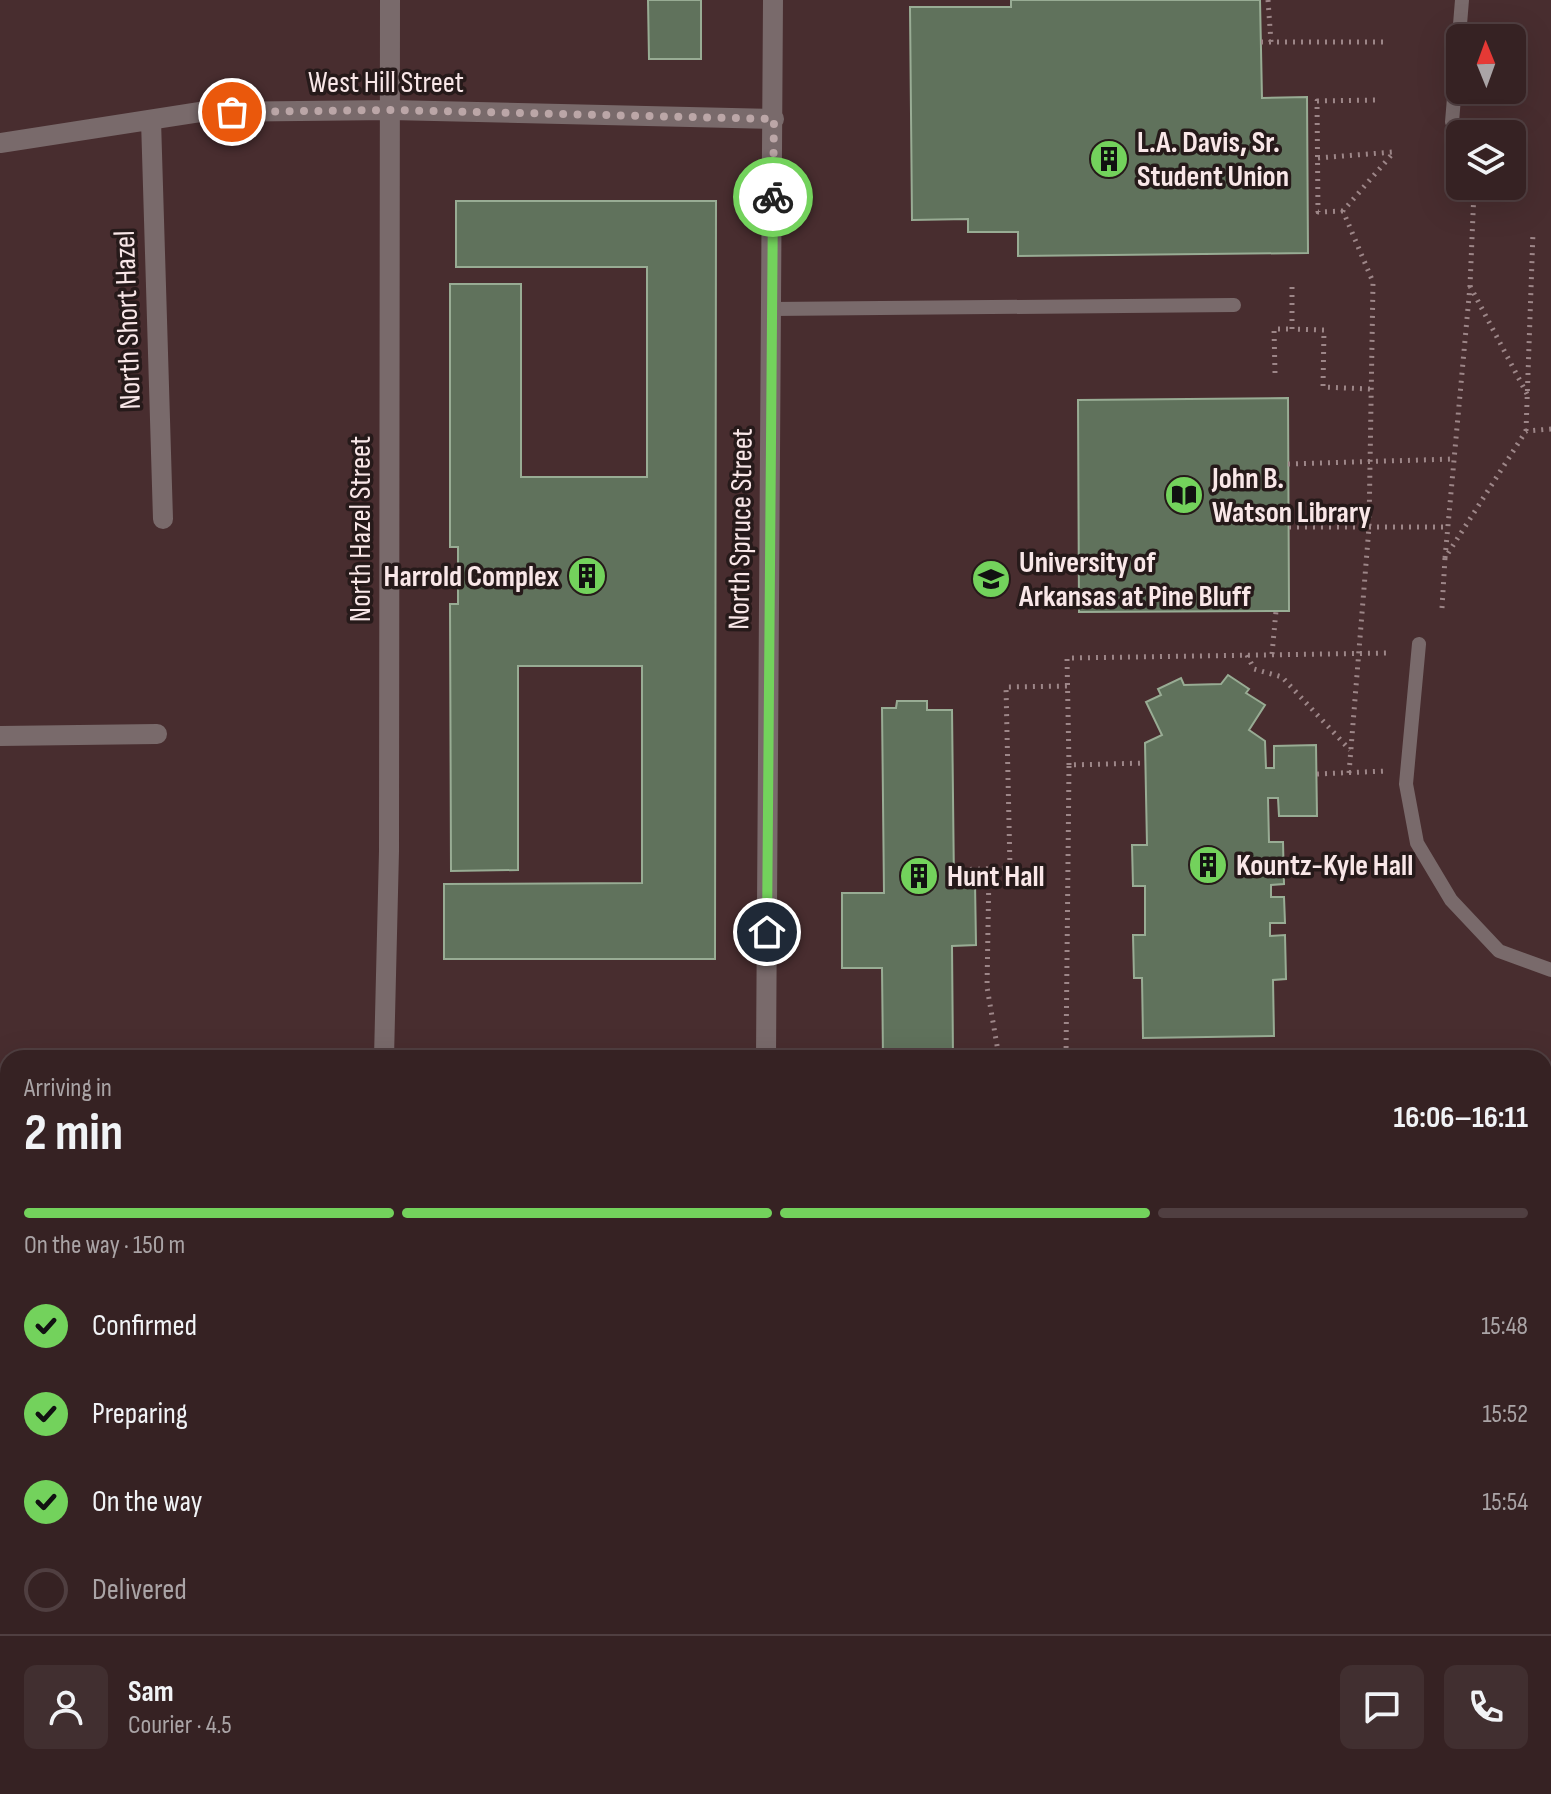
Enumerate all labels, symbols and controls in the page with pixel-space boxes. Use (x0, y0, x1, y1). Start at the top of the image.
north arrow (1446, 24, 1526, 104)
map controls (1446, 24, 1526, 200)
street label: West Hill Street (308, 65, 464, 101)
pin (198, 78, 266, 146)
icon: bag (210, 90, 254, 134)
button: layers (1446, 120, 1526, 200)
place label: L.A. Davis, Sr. Student Union (1137, 125, 1289, 195)
building icon: L.A. Davis, Sr. Student Union (1088, 138, 1130, 180)
courier (733, 157, 813, 237)
icon: bike (751, 175, 795, 219)
street label: North Short Hazel (107, 230, 149, 410)
street label: North Spruce Street (721, 428, 761, 630)
street label: North Hazel Street (343, 436, 379, 622)
place label: John B. Watson Library (1211, 461, 1371, 531)
library icon: John B. Watson Library (1163, 474, 1205, 516)
place label: University of Arkansas at Pine Bluff (1018, 545, 1252, 615)
building icon: Harrold Complex (566, 555, 608, 597)
school or university icon: University of Arkansas at Pine Bluff (970, 558, 1012, 600)
place label: Harrold Complex (383, 559, 559, 595)
building icon: Kountz-Kyle Hall (1187, 844, 1229, 886)
place label: Kountz-Kyle Hall (1236, 848, 1413, 884)
building icon: Hunt Hall (898, 855, 940, 897)
place label: Hunt Hall (947, 859, 1045, 895)
pin (733, 898, 801, 966)
icon: home (745, 910, 789, 954)
text: Arriving in (24, 1073, 112, 1104)
text: 16:06–16:11 (1393, 1100, 1528, 1136)
text: 2 min (24, 1102, 123, 1165)
text: On the way · 150 m (24, 1230, 185, 1261)
icon: check (24, 1304, 68, 1348)
text: Confirmed (92, 1308, 197, 1344)
text: 15:48 (1481, 1311, 1528, 1342)
icon: check (24, 1392, 68, 1436)
text: Preparing (92, 1396, 188, 1432)
text: 15:52 (1482, 1399, 1528, 1430)
icon: check (24, 1480, 68, 1524)
text: On the way (92, 1484, 202, 1520)
text: 15:54 (1482, 1487, 1528, 1518)
text: Delivered (92, 1572, 187, 1608)
button: person (24, 1665, 108, 1749)
button: chat (1340, 1665, 1424, 1749)
button: phone (1444, 1665, 1528, 1749)
text: Sam (128, 1674, 174, 1710)
text: Courier · 4.5 (128, 1710, 232, 1741)

